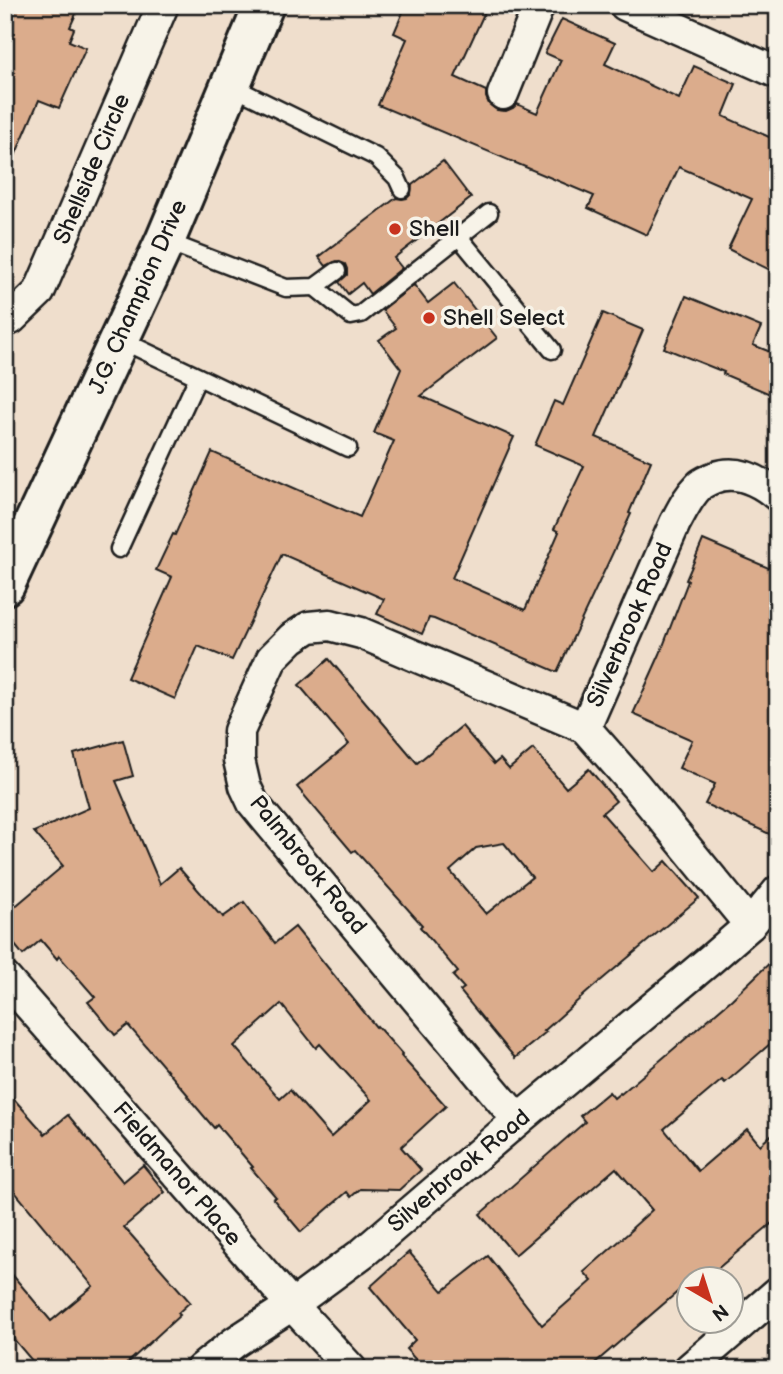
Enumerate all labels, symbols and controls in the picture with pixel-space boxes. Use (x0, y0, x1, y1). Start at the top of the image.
street label: Shellside Circle (48, 90, 136, 248)
street label: J.G. Champion Drive (83, 196, 193, 398)
place label: Shell (409, 215, 460, 243)
marker: Shell (387, 221, 403, 237)
place label: Shell Select (443, 304, 565, 332)
marker: Shell Select (421, 310, 437, 326)
street label: Silverbrook Road (581, 538, 679, 712)
street label: Palmbrook Road (243, 790, 373, 940)
street label: Fieldmanor Place (107, 1096, 247, 1252)
street label: Silverbrook Road (382, 1103, 536, 1239)
north arrow (674, 1266, 744, 1336)
text: N (707, 1299, 733, 1325)

